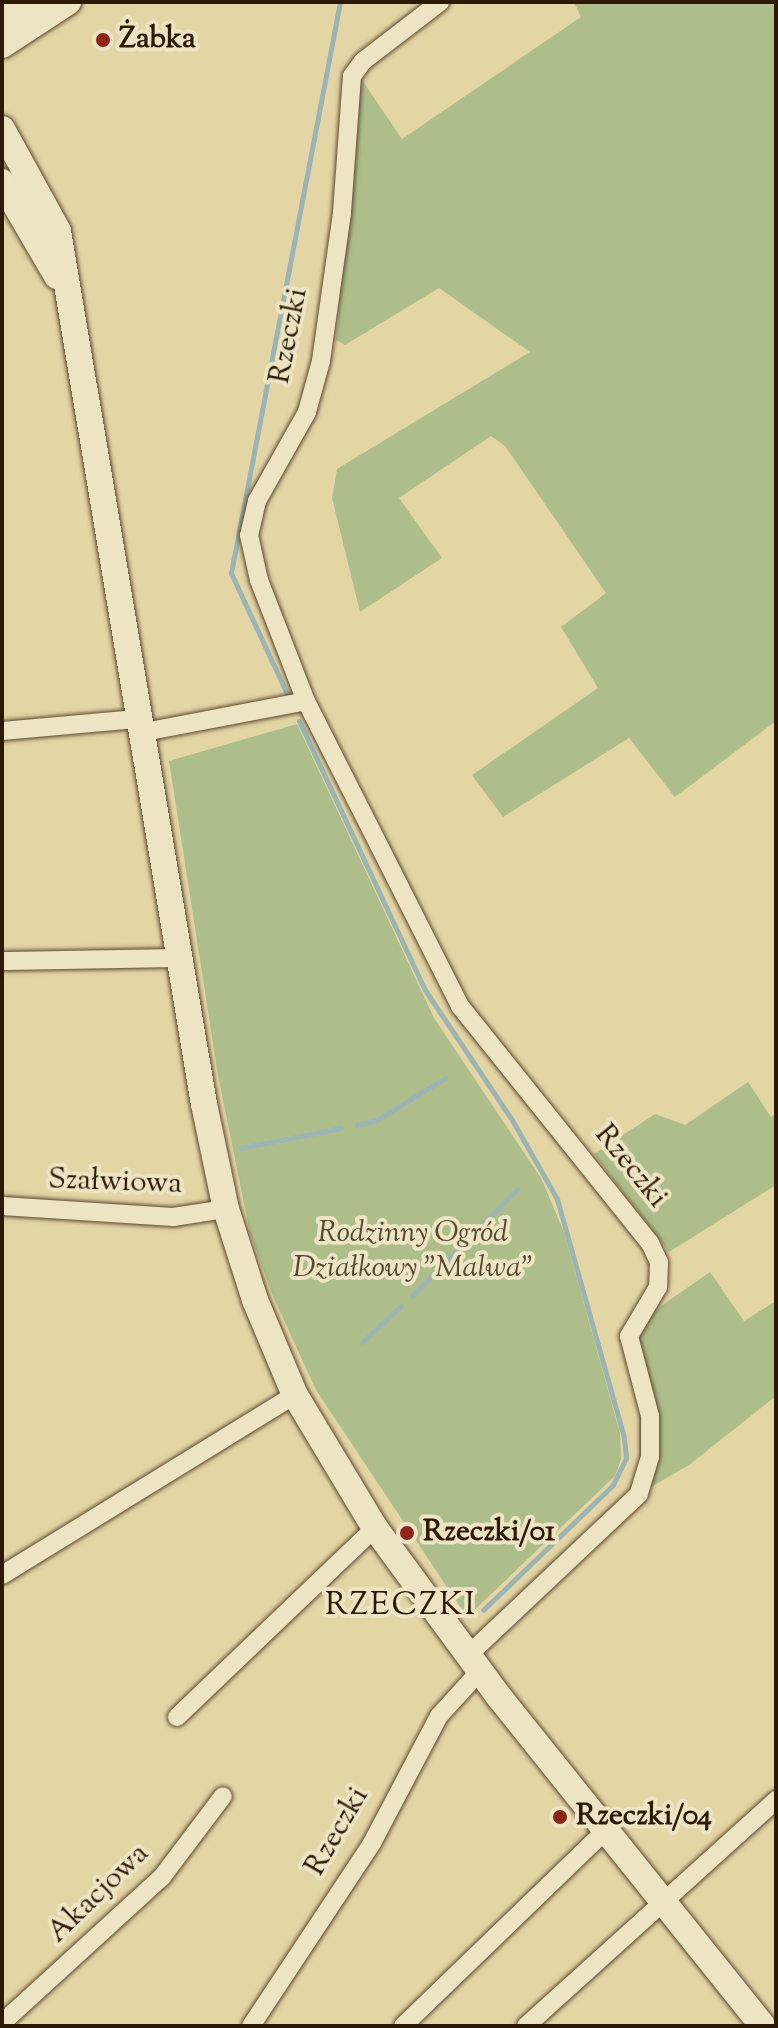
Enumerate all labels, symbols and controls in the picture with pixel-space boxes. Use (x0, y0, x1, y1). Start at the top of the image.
place label: Żabka (119, 22, 196, 58)
marker: Żabka (94, 31, 112, 49)
street label: Rzeczki (263, 285, 317, 387)
street label: Rzeczki (586, 1118, 674, 1216)
street label: Szałwiowa (47, 1163, 183, 1203)
park label: Rodzinny Ogród Działkowy "Malwa" (293, 1216, 533, 1286)
place label: Rzeczki/01 (423, 1515, 555, 1551)
marker: Rzeczki/01 (398, 1524, 416, 1542)
district label: RZECZKI (325, 1587, 477, 1625)
street label: Rzeczki (298, 1781, 378, 1883)
place label: Rzeczki/04 (576, 1799, 712, 1835)
marker: Rzeczki/04 (551, 1808, 569, 1826)
street label: Akacjowa (41, 1837, 157, 1951)

